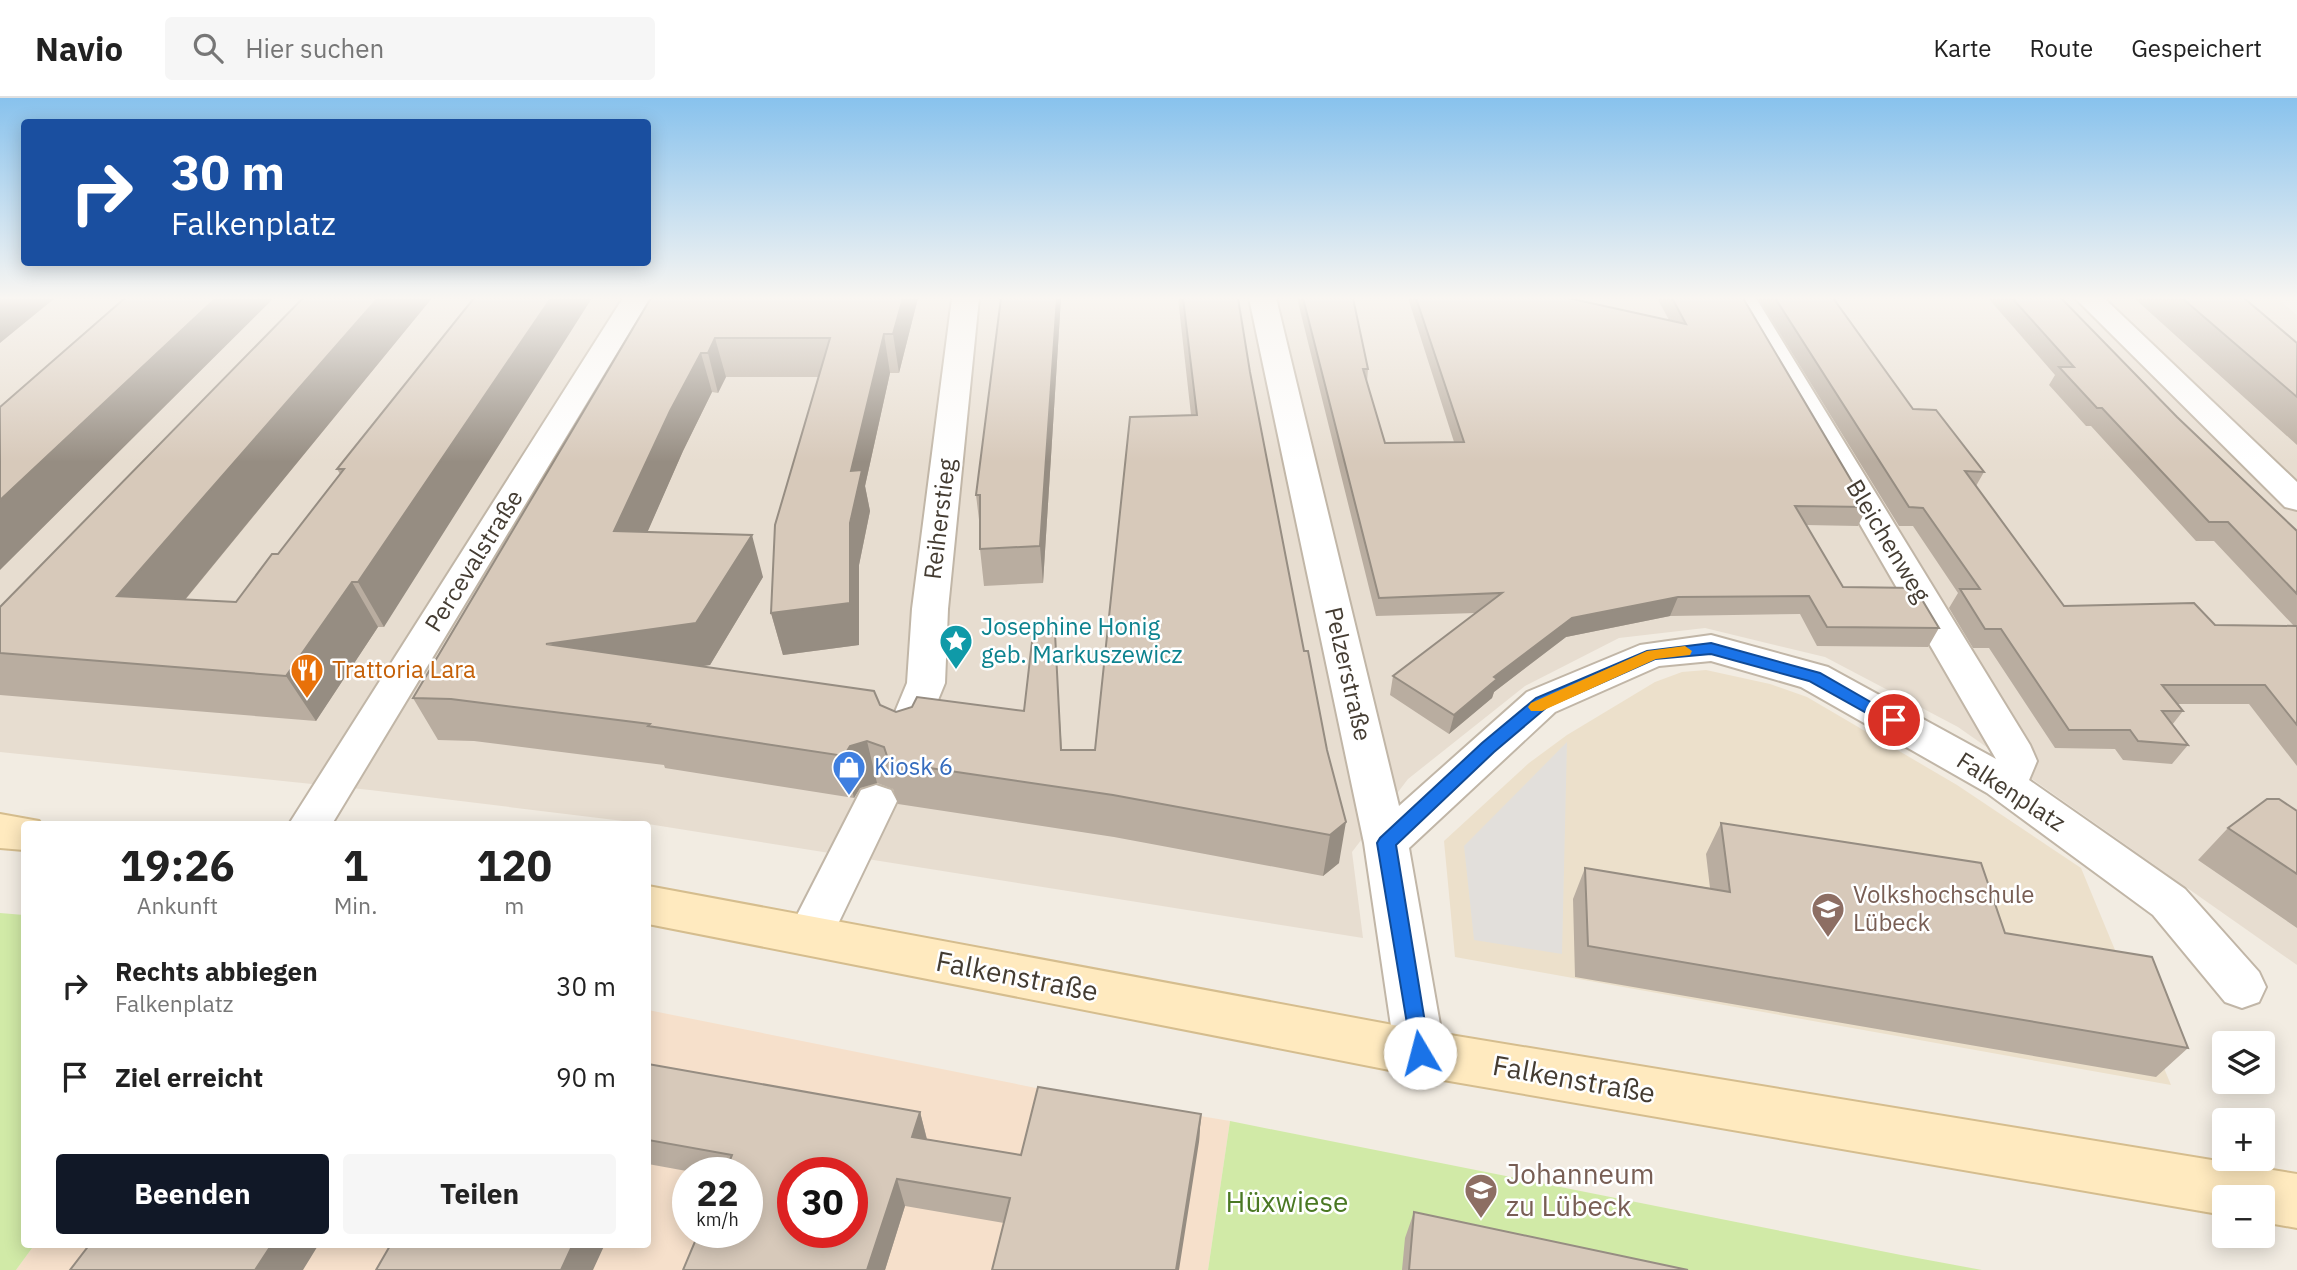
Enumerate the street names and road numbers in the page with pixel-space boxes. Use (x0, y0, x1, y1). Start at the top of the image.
street label: Reiherstieg (916, 456, 962, 581)
street label: Bleichenweg (1840, 473, 1938, 608)
street label: Percevalstraße (417, 483, 530, 638)
street label: Pelzerstraße (1318, 604, 1380, 744)
street label: Falkenplatz (1951, 744, 2072, 838)
street label: Falkenstraße (933, 942, 1101, 1009)
street label: Falkenstraße (1490, 1046, 1658, 1111)

